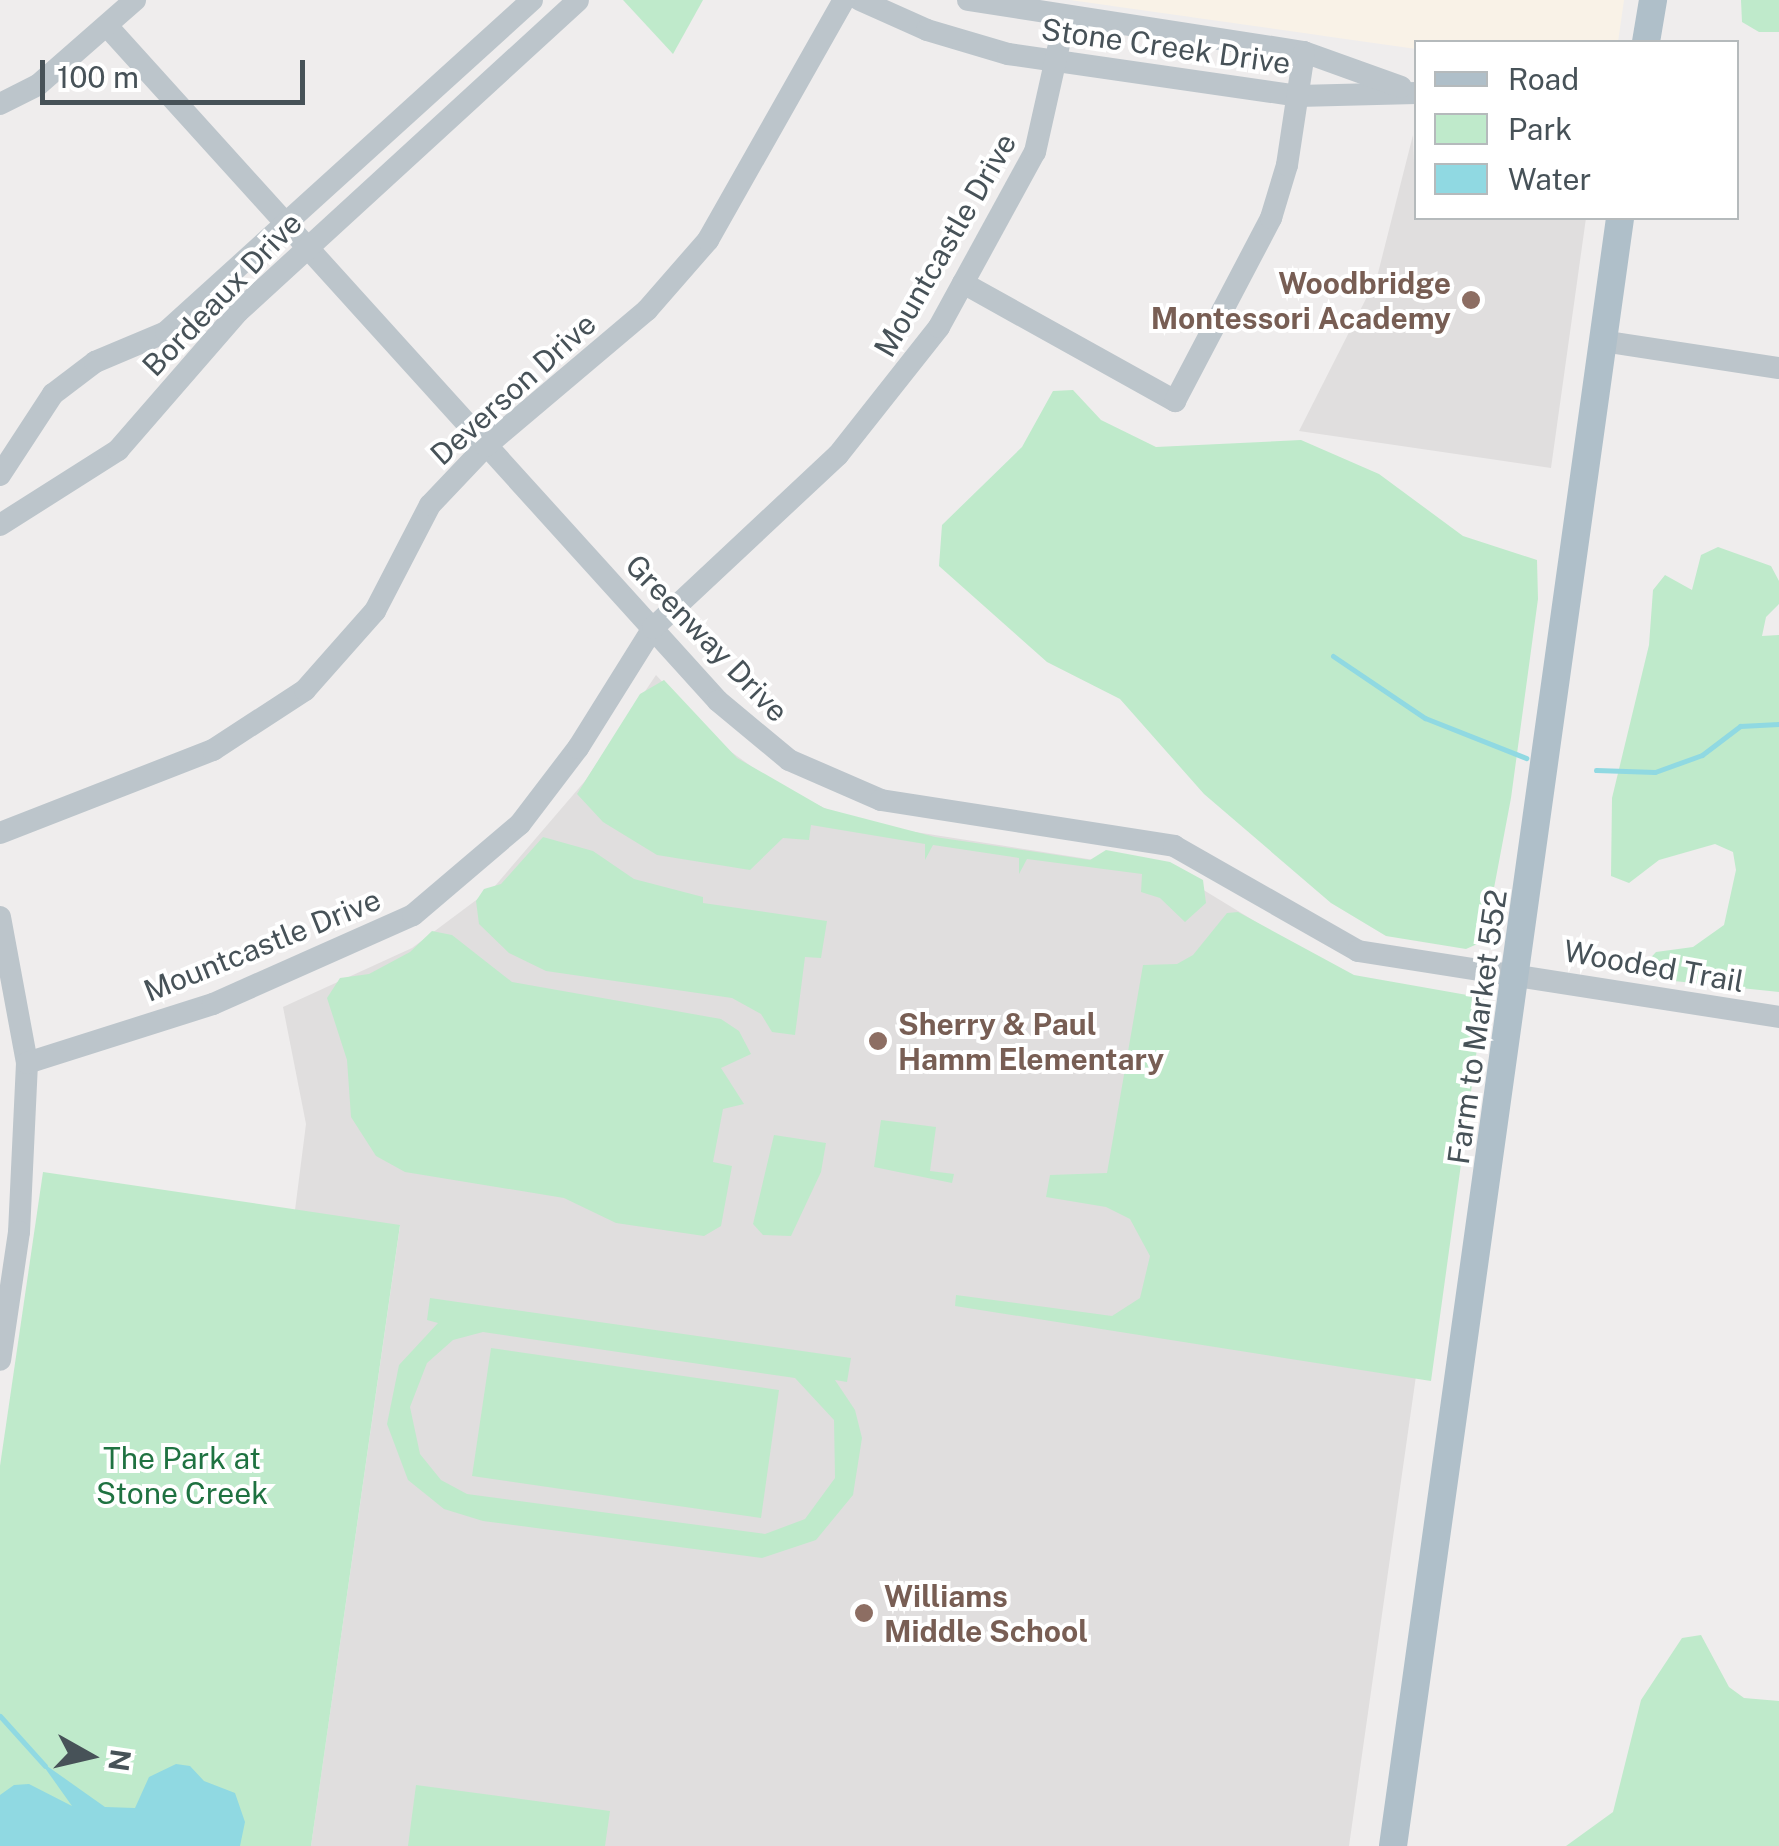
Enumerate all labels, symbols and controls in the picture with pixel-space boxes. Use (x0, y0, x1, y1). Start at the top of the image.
street label: Stone Creek Drive (1039, 11, 1293, 81)
scale bar (45, 40, 310, 102)
legend (1414, 40, 1739, 220)
text: 100 m (57, 59, 139, 95)
text: Road (1508, 61, 1579, 97)
text: Park (1508, 111, 1572, 147)
street label: Mountcastle Drive (866, 127, 1024, 363)
text: Water (1508, 161, 1591, 197)
street label: Bordeaux Drive (135, 205, 309, 383)
place label: Woodbridge Montessori Academy (1151, 265, 1451, 336)
marker: Woodbridge Montessori Academy (1460, 289, 1482, 311)
street label: Deverson Drive (423, 306, 603, 472)
street label: Greenway Drive (618, 547, 796, 729)
street label: Mountcastle Drive (138, 881, 386, 1009)
street label: Farm to Market 552 (1440, 887, 1514, 1167)
street label: Wooded Trail (1561, 932, 1747, 1000)
place label: Sherry & Paul Hamm Elementary (898, 1006, 1164, 1076)
marker: Sherry & Paul Hamm Elementary (867, 1030, 889, 1052)
park label: The Park at Stone Creek (96, 1440, 268, 1510)
place label: Williams Middle School (884, 1578, 1088, 1648)
marker: Williams Middle School (853, 1602, 875, 1624)
north arrow (40, 1706, 140, 1806)
text: N (102, 1747, 138, 1773)

